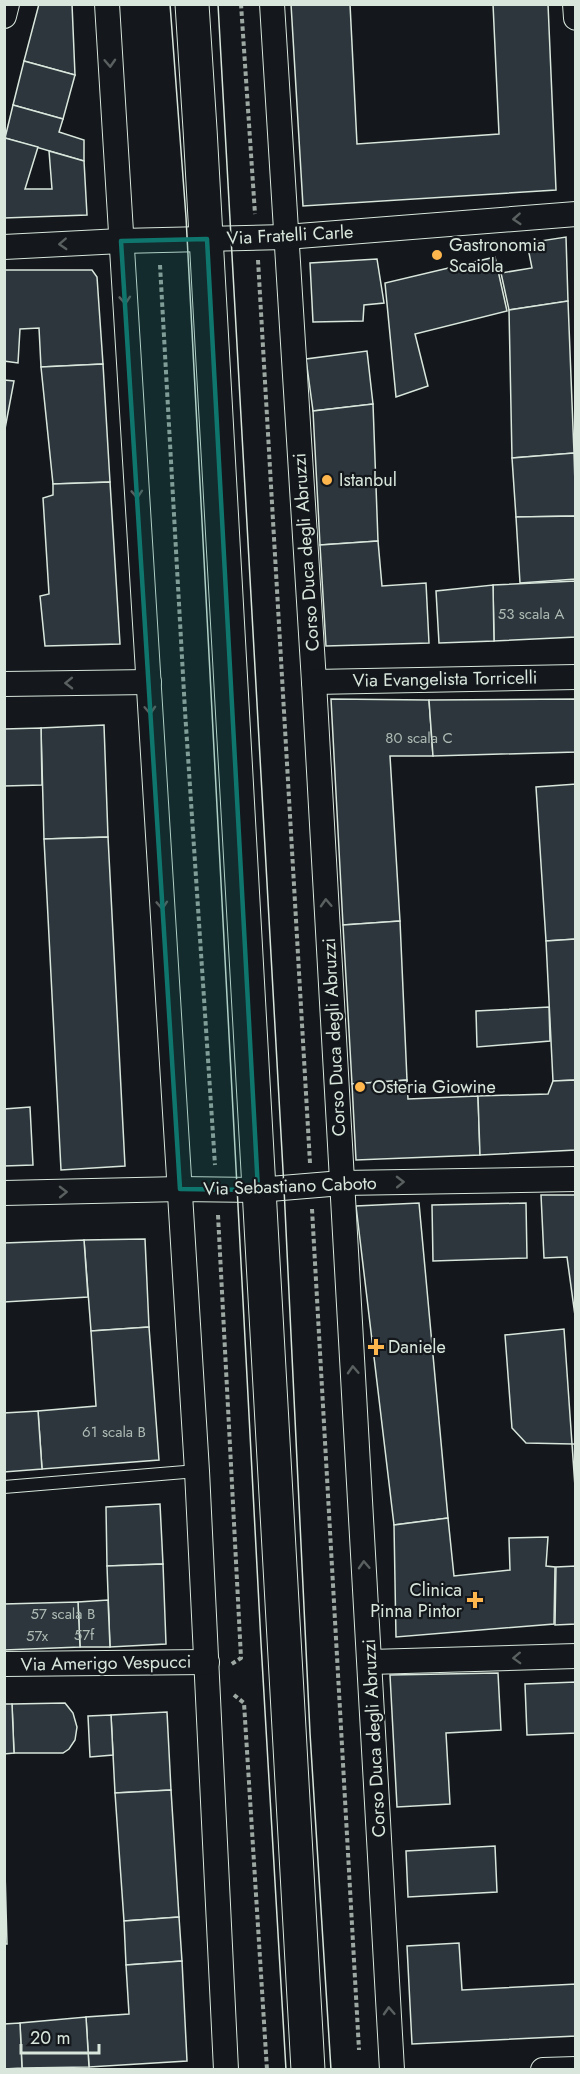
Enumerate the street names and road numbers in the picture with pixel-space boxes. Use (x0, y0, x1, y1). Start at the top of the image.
street label: Via Fratelli Carle (226, 219, 354, 251)
street label: Corso Duca degli Abruzzi (286, 452, 326, 652)
street label: Via Evangelista Torricelli (352, 664, 538, 694)
street label: Corso Duca degli Abruzzi (316, 937, 352, 1137)
street label: Via Sebastiano Caboto (203, 1170, 377, 1202)
street label: Corso Duca degli Abruzzi (356, 1638, 392, 1838)
street label: Via Amerigo Vespucci (20, 1649, 192, 1677)

